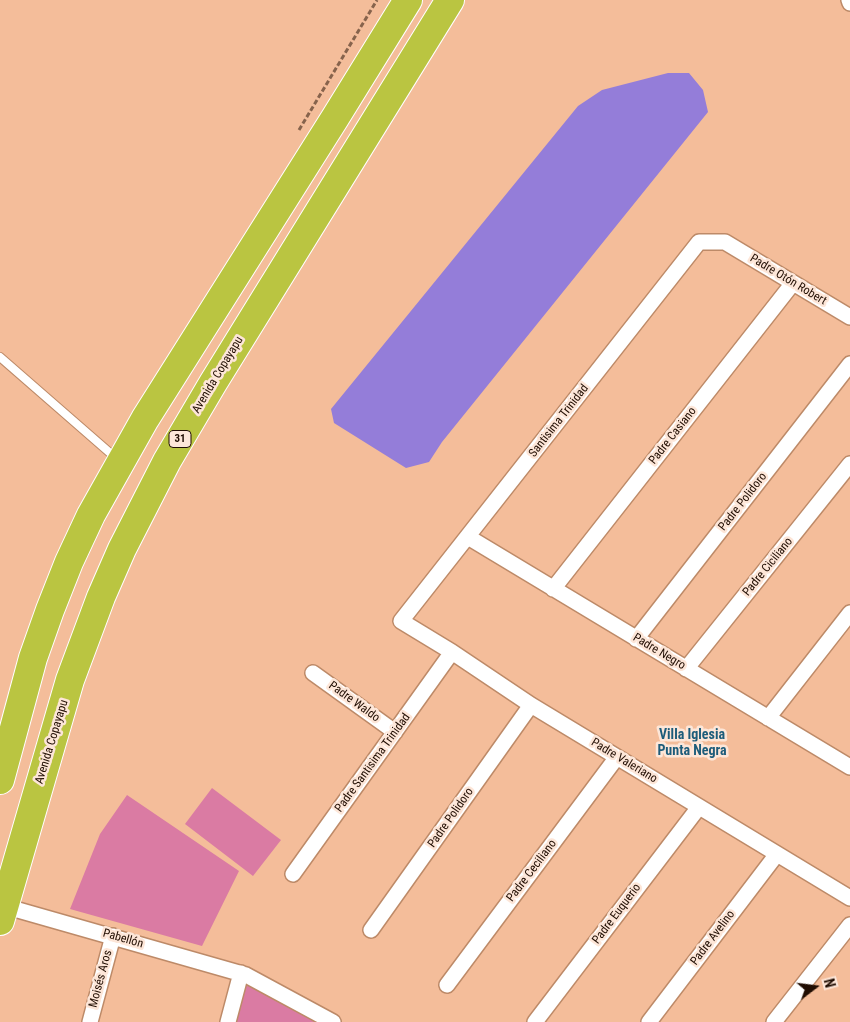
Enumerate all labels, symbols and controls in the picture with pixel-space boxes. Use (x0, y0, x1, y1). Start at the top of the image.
street label: Padre Otón Robert (747, 251, 829, 309)
street label: Avenida Copayapu (189, 334, 247, 416)
street label: Santisima Trinidad (526, 382, 592, 460)
street label: Padre Casiano (646, 405, 700, 467)
road number: 31 (169, 430, 191, 448)
street label: Padre Polidoro (716, 470, 770, 534)
street label: Padre Ciciliano (740, 535, 796, 599)
street label: Padre Negro (630, 631, 688, 673)
street label: Padre Waldo (326, 679, 382, 725)
street label: Avenida Copayapu (32, 698, 72, 786)
street label: Padre Santisima Trinidad (332, 711, 414, 815)
district label: Villa Iglesia Punta Negra (657, 727, 727, 760)
street label: Padre Valeriano (588, 736, 660, 786)
street label: Padre Polidoro (425, 785, 477, 851)
street label: Padre Ceciliano (504, 837, 560, 905)
street label: Padre Euquerio (590, 881, 644, 947)
street label: Padre Avelino (688, 908, 738, 968)
street label: Pabellón (101, 926, 145, 952)
street label: Moisés Aros (86, 949, 116, 1009)
north arrow (790, 962, 840, 1012)
text: N (821, 977, 838, 989)

